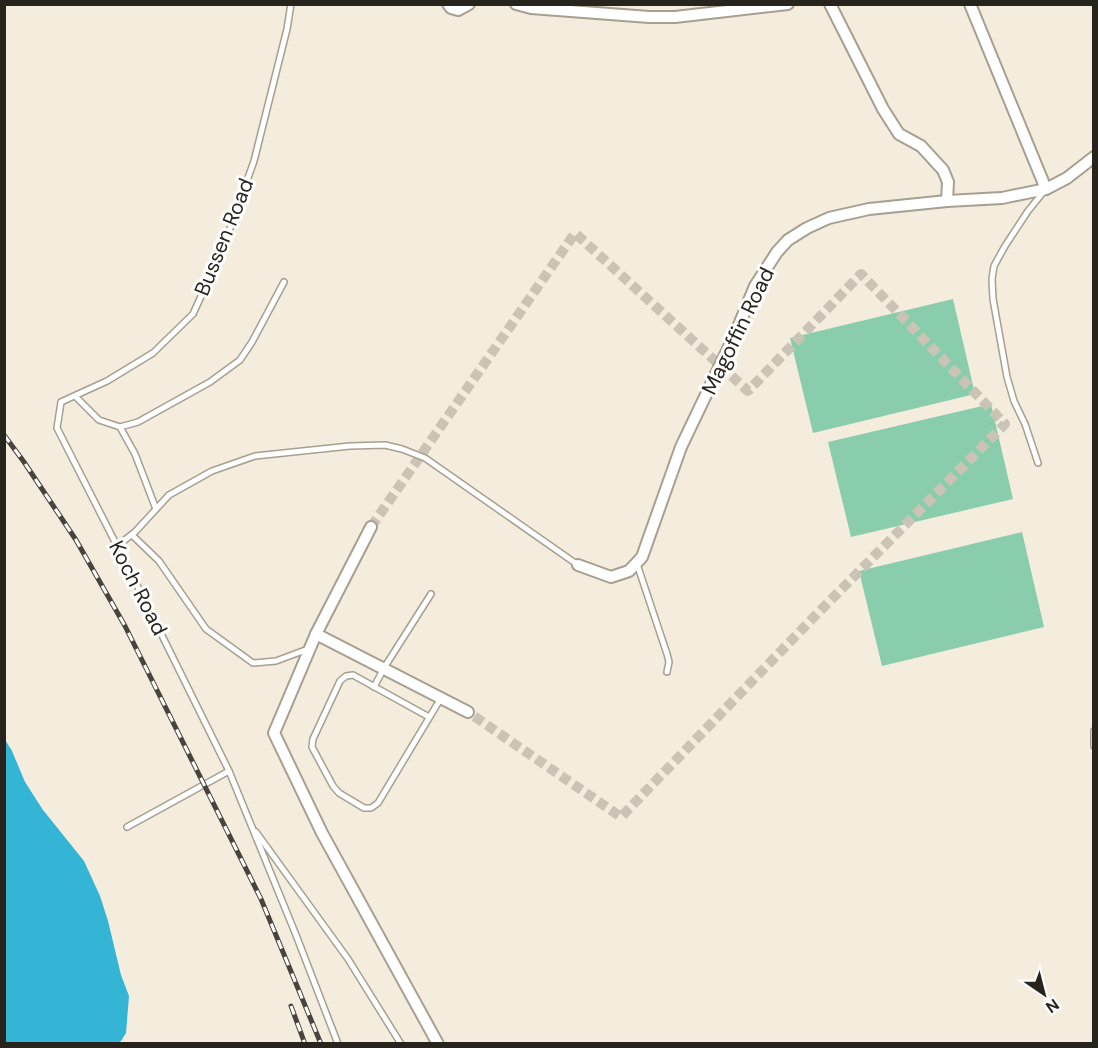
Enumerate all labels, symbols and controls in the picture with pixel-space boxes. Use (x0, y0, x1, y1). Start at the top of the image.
street label: Bussen Road (188, 174, 260, 300)
street label: Magoffin Road (695, 263, 781, 399)
street label: Koch Road (102, 536, 174, 640)
north arrow (1014, 964, 1074, 1024)
text: N (1042, 994, 1063, 1018)

